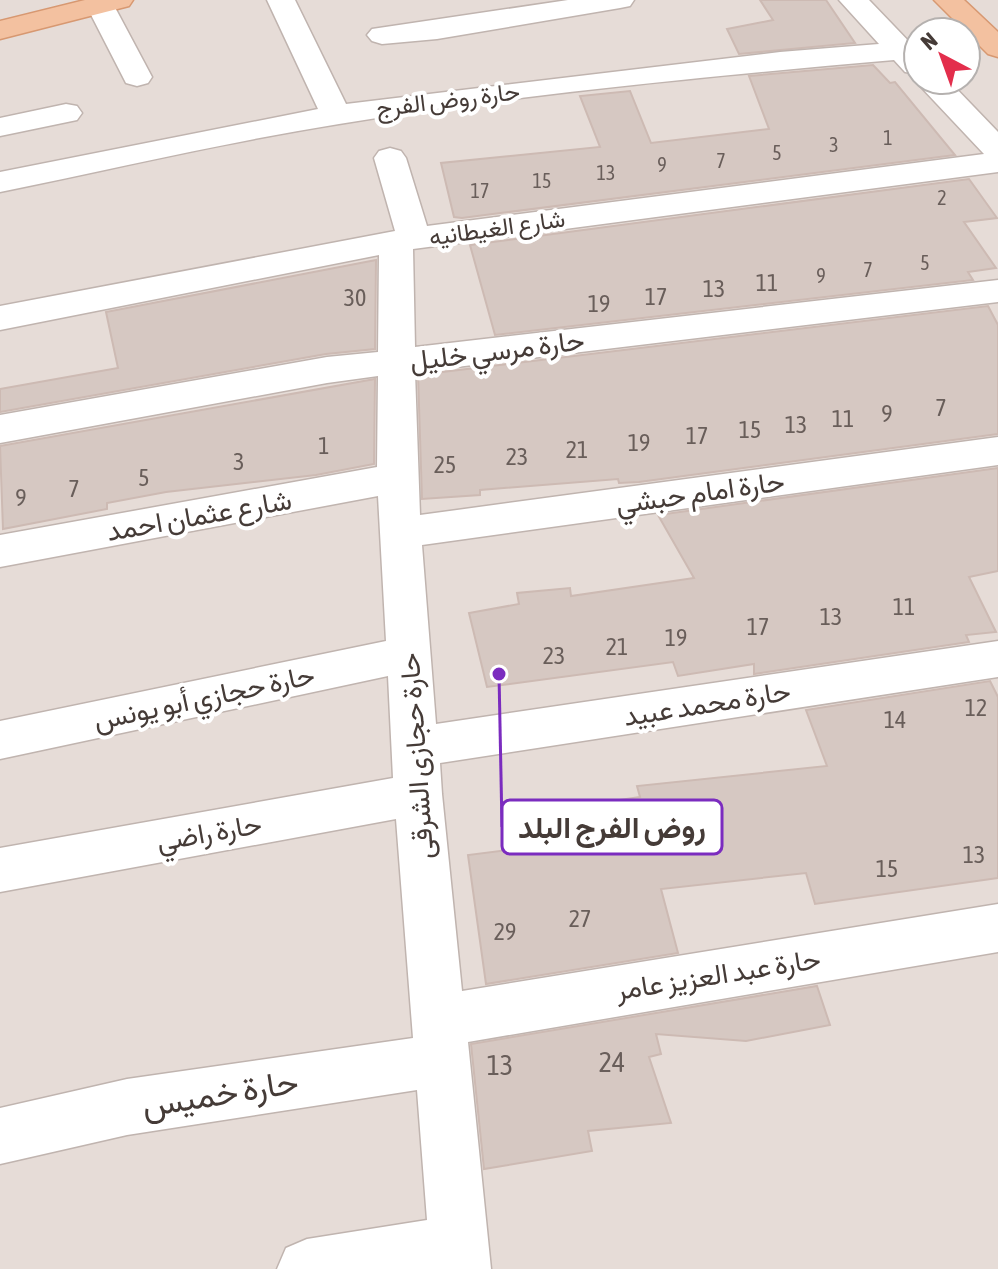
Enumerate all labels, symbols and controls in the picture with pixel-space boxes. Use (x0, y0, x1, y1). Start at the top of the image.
north arrow (902, 16, 982, 96)
text: N (915, 27, 942, 55)
street label: حارة روض الفرج (374, 77, 522, 125)
house number: 1 (883, 126, 893, 149)
house number: 3 (829, 133, 839, 156)
house number: 5 (772, 141, 782, 164)
house number: 7 (716, 149, 726, 172)
house number: 9 (657, 153, 667, 176)
house number: 13 (597, 161, 615, 184)
house number: 15 (533, 169, 551, 192)
house number: 17 (471, 179, 489, 202)
house number: 2 (937, 186, 947, 209)
street label: شارع الغيطانيه (427, 205, 567, 253)
house number: 5 (920, 251, 930, 274)
house number: 7 (863, 258, 873, 281)
house number: 9 (816, 264, 826, 287)
house number: 11 (756, 269, 778, 296)
house number: 13 (703, 275, 725, 302)
house number: 17 (645, 283, 667, 310)
house number: 30 (344, 284, 366, 311)
house number: 19 (588, 290, 610, 317)
street label: حارة مرسي خليل (408, 323, 587, 384)
house number: 7 (935, 394, 947, 421)
house number: 9 (881, 400, 893, 427)
house number: 11 (832, 405, 854, 432)
house number: 13 (785, 411, 807, 438)
house number: 15 (739, 416, 761, 443)
house number: 17 (686, 422, 708, 449)
house number: 19 (628, 429, 650, 456)
house number: 1 (318, 432, 330, 459)
house number: 21 (566, 436, 588, 463)
house number: 23 (506, 443, 528, 470)
house number: 3 (233, 448, 245, 475)
house number: 25 (434, 451, 456, 478)
house number: 5 (138, 464, 150, 491)
street label: حارة امام حبشي (614, 464, 787, 527)
house number: 7 (68, 475, 80, 502)
street label: شارع عثمان احمد (104, 483, 294, 550)
house number: 9 (15, 484, 27, 511)
house number: 11 (893, 593, 915, 620)
house number: 13 (820, 603, 842, 630)
house number: 17 (747, 613, 769, 640)
house number: 19 (665, 624, 687, 651)
house number: 21 (606, 633, 628, 660)
house number: 23 (543, 642, 565, 669)
street label: حارة حجازى الشرقى (393, 652, 441, 860)
street label: حارة حجازي أبو يونس (91, 658, 319, 743)
street label: حارة محمد عبيد (621, 674, 793, 734)
house number: 12 (965, 694, 987, 721)
house number: 14 (884, 706, 906, 733)
callout: روض الفرج البلد (502, 800, 722, 854)
street label: حارة راضي (154, 807, 265, 864)
text: روض الفرج البلد (518, 810, 706, 848)
house number: 13 (963, 841, 985, 868)
house number: 15 (876, 855, 898, 882)
house number: 27 (569, 905, 591, 932)
house number: 29 (494, 918, 516, 945)
street label: حارة عبد العزيز عامر (612, 942, 823, 1008)
house number: 24 (599, 1046, 625, 1078)
house number: 13 (487, 1049, 513, 1081)
street label: حارة خميس (139, 1061, 301, 1126)

